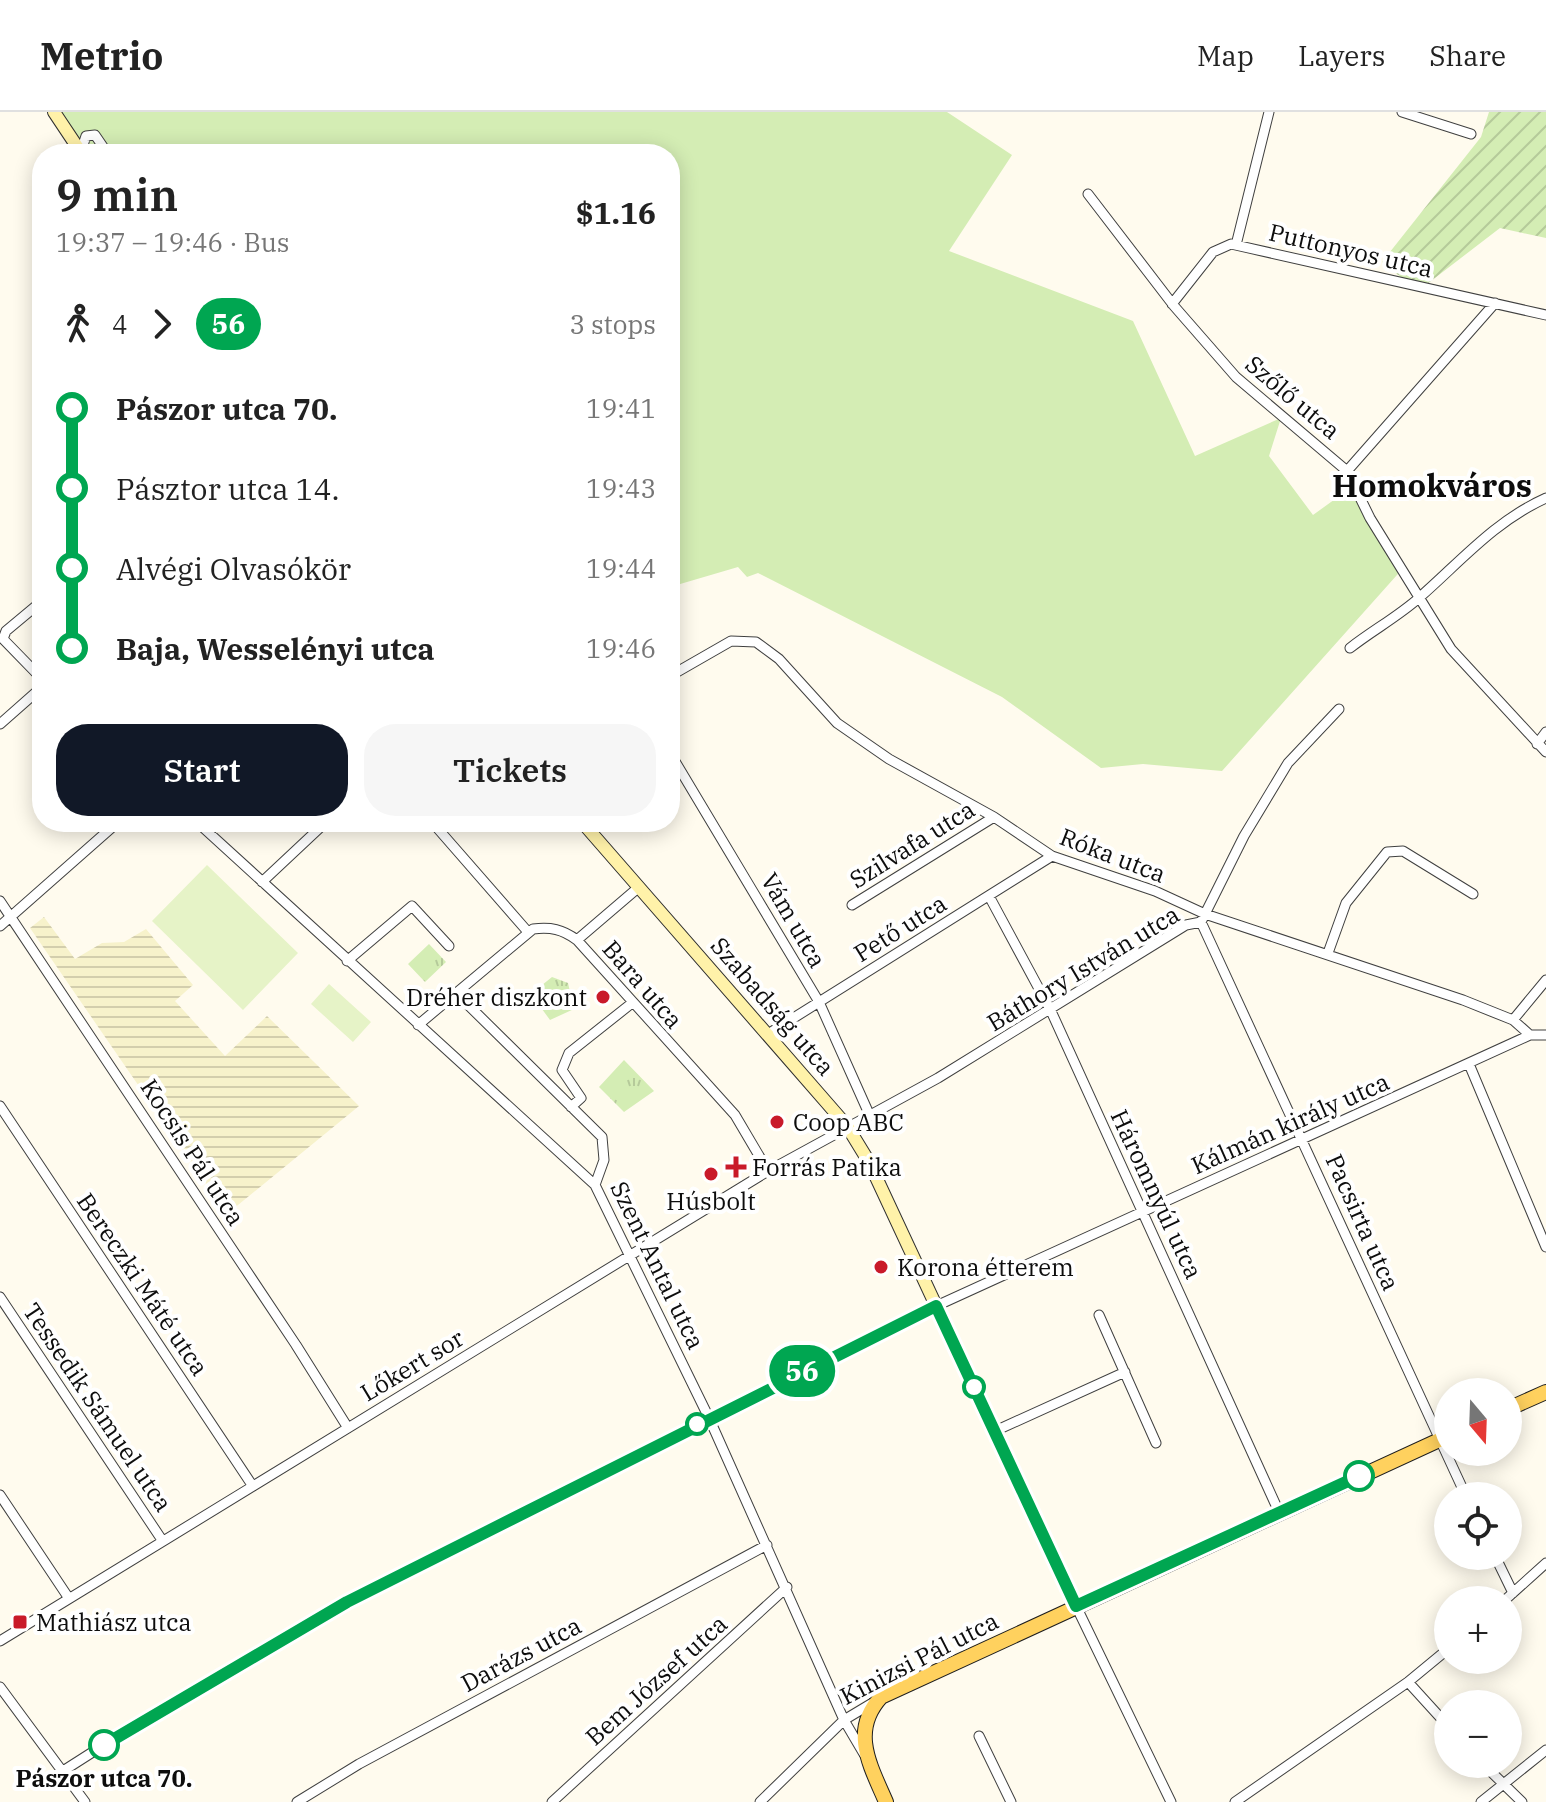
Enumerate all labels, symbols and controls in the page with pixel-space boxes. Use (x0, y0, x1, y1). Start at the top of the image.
text: Metrio (40, 31, 163, 80)
text: Map (1197, 37, 1254, 74)
text: Layers (1298, 37, 1385, 74)
text: Share (1429, 37, 1506, 74)
text: 9 min (56, 166, 178, 223)
text: $1.16 (576, 193, 656, 232)
street label: Puttonyos utca (1266, 216, 1436, 284)
text: 19:37 – 19:46 · Bus (56, 225, 290, 259)
icon: walk (56, 302, 100, 346)
icon: forward (140, 302, 184, 346)
text: 56 (212, 305, 245, 342)
text: 4 (112, 307, 128, 341)
text: 3 stops (569, 307, 656, 341)
street label: Szőlő utca (1239, 348, 1347, 446)
text: Pászor utca 70. (116, 389, 337, 428)
text: 19:41 (586, 391, 656, 425)
district label: Homokváros (1332, 464, 1532, 506)
text: Pásztor utca 14. (116, 469, 340, 508)
text: 19:43 (586, 471, 656, 505)
text: Alvégi Olvasókör (116, 549, 351, 588)
text: 19:44 (586, 551, 656, 585)
text: Baja, Wesselényi utca (116, 629, 435, 668)
text: 19:46 (586, 631, 656, 665)
button: Start (56, 724, 348, 816)
button: Tickets (364, 724, 656, 816)
street label: Szilvafa utca (843, 793, 981, 895)
street label: Róka utca (1056, 820, 1170, 890)
street label: Vám utca (754, 867, 834, 973)
street label: Pető utca (848, 887, 952, 969)
street label: Báthory István utca (981, 898, 1185, 1038)
street label: Szabadság utca (704, 930, 842, 1082)
street label: Bara utca (596, 933, 690, 1035)
place label: Dréher diszkont (406, 981, 587, 1013)
marker: Dréher diszkont (594, 988, 612, 1006)
street label: Kálmán király utca (1186, 1065, 1394, 1181)
street label: Kocsis Pál utca (134, 1073, 252, 1231)
street label: Háromnyúl utca (1104, 1104, 1210, 1284)
place label: Coop ABC (793, 1106, 904, 1138)
marker: Coop ABC (768, 1113, 786, 1131)
street label: Pacsirta utca (1319, 1149, 1407, 1295)
place label: Forrás Patika (752, 1151, 902, 1183)
marker: Forrás Patika (727, 1158, 745, 1176)
marker: Húsbolt (702, 1165, 720, 1183)
street label: Szent Antal utca (604, 1176, 712, 1354)
place label: Húsbolt (666, 1185, 756, 1217)
street label: Bereczki Máté utca (70, 1187, 216, 1381)
place label: Korona étterem (897, 1251, 1074, 1283)
marker: Korona étterem (872, 1258, 890, 1276)
street label: Tessedik Sámuel utca (16, 1297, 180, 1517)
street label: Lőkert sor (354, 1321, 470, 1408)
line badge: 56 (766, 1345, 838, 1397)
text: 56 (785, 1352, 819, 1389)
unlabelled marker (963, 1376, 985, 1398)
north arrow (1434, 1378, 1522, 1466)
map controls (1434, 1378, 1522, 1778)
unlabelled marker (686, 1413, 708, 1435)
unlabelled marker (1344, 1461, 1374, 1491)
button: locate (1434, 1482, 1522, 1570)
button: + (1434, 1586, 1522, 1674)
street label: Kinizsi Pál utca (834, 1604, 1004, 1712)
place label: Mathiász utca (36, 1606, 192, 1638)
street label: Bem József utca (578, 1608, 734, 1752)
street label: Darázs utca (455, 1609, 587, 1699)
marker: Mathiász utca (11, 1613, 29, 1631)
button: − (1434, 1690, 1522, 1778)
marker: Pászor utca 70. (89, 1730, 119, 1760)
place label: Pászor utca 70. (15, 1762, 193, 1794)

